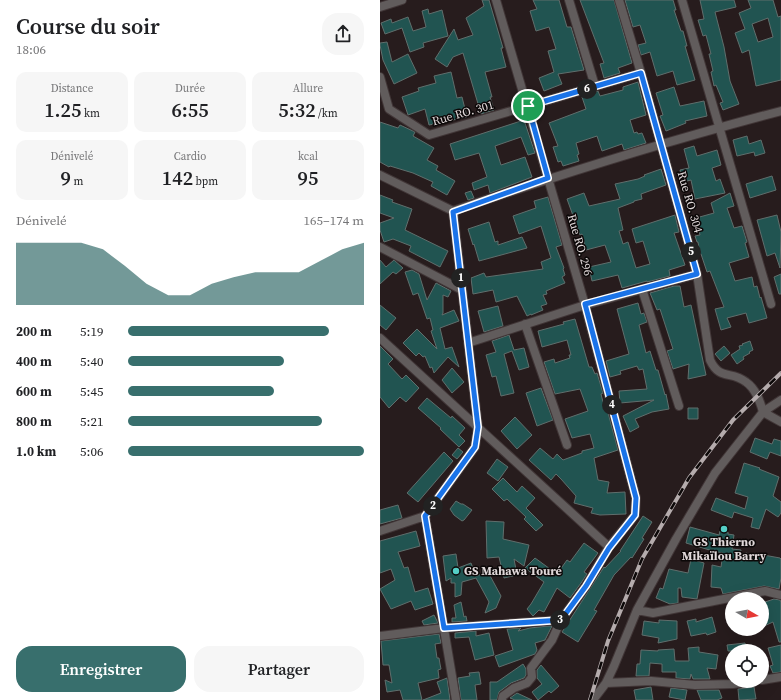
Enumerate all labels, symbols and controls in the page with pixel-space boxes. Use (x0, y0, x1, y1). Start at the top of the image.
text: Course du soir (16, 11, 160, 41)
button: share (322, 13, 364, 55)
text: 18:06 (16, 41, 46, 58)
pin: 6 (577, 79, 597, 99)
text: Distance (51, 81, 93, 96)
text: Durée (175, 81, 205, 96)
text: Allure (293, 81, 323, 96)
text: 6 (584, 81, 590, 96)
pin (511, 89, 545, 123)
icon: arrive (517, 95, 539, 117)
text: 1.25 (44, 96, 81, 124)
text: 6:55 (171, 96, 209, 124)
text: 5:32 (278, 96, 316, 124)
street label: Rue RO. 301 (430, 97, 496, 129)
text: km (81, 106, 100, 121)
text: /km (316, 106, 338, 121)
text: Dénivelé (51, 149, 93, 164)
text: Cardio (174, 149, 206, 164)
text: kcal (298, 149, 318, 164)
text: 9 (61, 164, 71, 192)
text: 142 (162, 164, 193, 192)
text: 95 (298, 164, 318, 192)
street label: Rue RO. 304 (674, 169, 706, 235)
text: m (71, 174, 83, 189)
text: bpm (193, 174, 218, 189)
text: Dénivelé (16, 212, 67, 229)
text: 165–174 m (304, 212, 364, 229)
street label: Rue RO. 296 (564, 212, 596, 278)
pin: 5 (681, 242, 701, 262)
text: 5 (688, 244, 694, 259)
pin: 1 (451, 268, 471, 288)
text: 1 (458, 270, 464, 285)
text: 200 m (16, 323, 52, 340)
text: 5:19 (80, 323, 103, 340)
text: 400 m (16, 353, 52, 370)
text: 5:40 (80, 353, 103, 370)
text: 600 m (16, 383, 52, 400)
text: 5:45 (80, 383, 103, 400)
pin: 4 (602, 395, 622, 415)
text: 4 (609, 397, 615, 412)
text: 800 m (16, 413, 52, 430)
text: 5:21 (80, 413, 103, 430)
text: 1.0 km (16, 443, 56, 460)
text: 5:06 (80, 443, 103, 460)
pin: 2 (423, 496, 443, 516)
text: 2 (430, 498, 436, 513)
marker: GS Thierno Mikaïlou Barry (719, 524, 729, 534)
place label: GS Thierno Mikaïlou Barry (682, 534, 767, 564)
place label: GS Mahawa Touré (464, 563, 562, 579)
marker: GS Mahawa Touré (451, 566, 461, 576)
north arrow (725, 592, 769, 636)
map controls (725, 592, 769, 688)
pin: 3 (550, 610, 570, 630)
text: 3 (557, 612, 563, 627)
button: locate (725, 644, 769, 688)
button: Enregistrer (16, 646, 186, 692)
button: Partager (194, 646, 364, 692)

